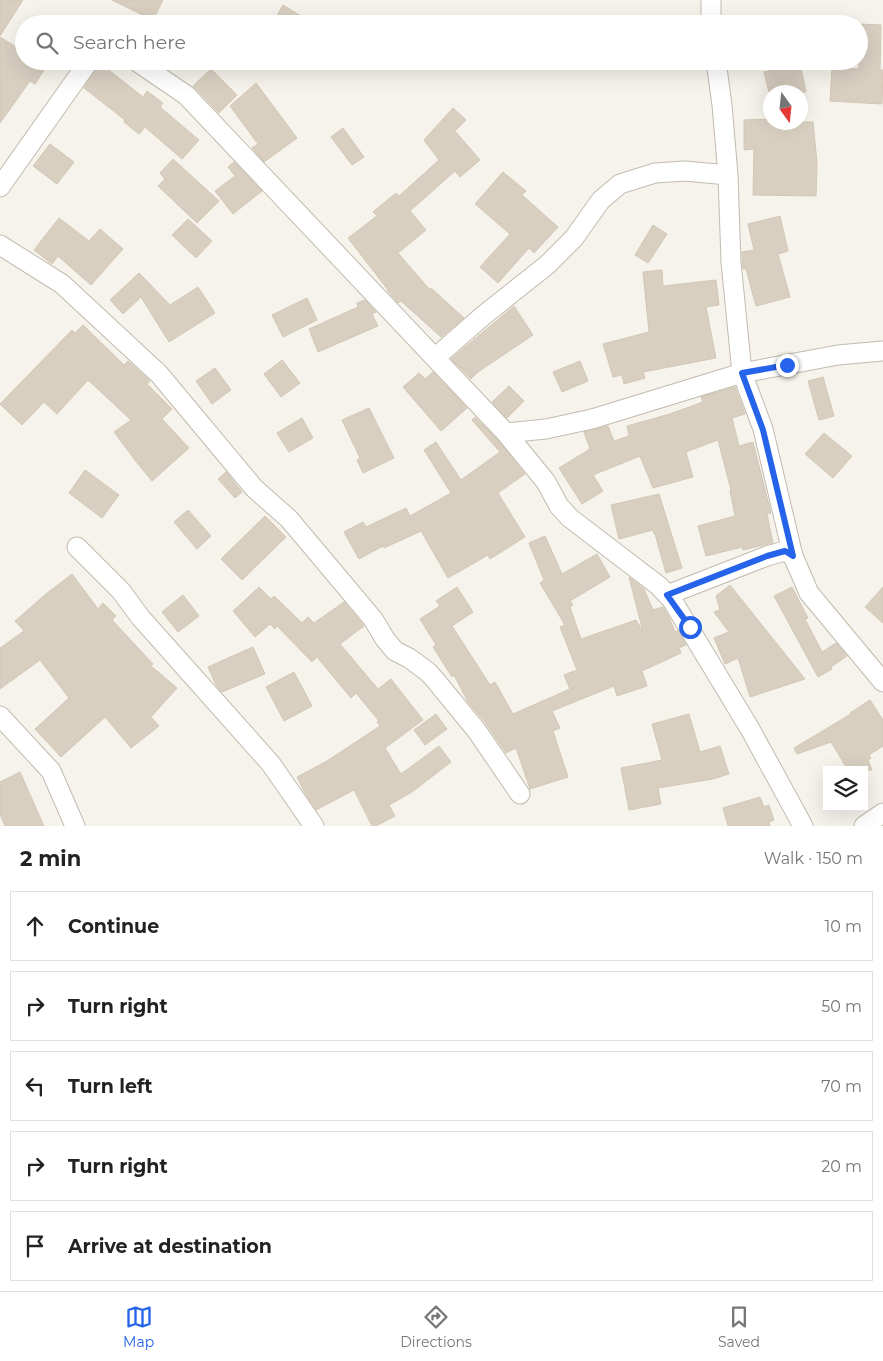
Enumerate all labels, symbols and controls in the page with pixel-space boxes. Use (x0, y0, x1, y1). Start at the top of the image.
search box (15, 15, 868, 70)
icon: search (33, 29, 61, 57)
text: Search here (73, 31, 186, 54)
north arrow (763, 85, 808, 130)
route end (776, 354, 799, 377)
route start (679, 616, 702, 639)
map controls (823, 766, 868, 811)
button: layers (823, 766, 868, 811)
text: 2 min (20, 846, 81, 871)
text: Walk · 150 m (764, 849, 863, 868)
icon: ahead (21, 912, 49, 940)
text: Continue (68, 915, 159, 938)
text: 10 m (824, 917, 862, 936)
icon: right (21, 992, 49, 1020)
text: Turn right (68, 995, 168, 1018)
text: 50 m (821, 997, 862, 1016)
icon: left (21, 1072, 49, 1100)
text: Turn left (68, 1075, 153, 1098)
text: 70 m (821, 1077, 862, 1096)
icon: right (21, 1152, 49, 1180)
text: Turn right (68, 1155, 168, 1178)
text: 20 m (821, 1157, 862, 1176)
icon: arrive (21, 1232, 49, 1260)
text: Arrive at destination (68, 1235, 272, 1258)
tab: Map (123, 1303, 154, 1351)
tab: Directions (400, 1303, 472, 1351)
tab: Saved (718, 1303, 760, 1351)

